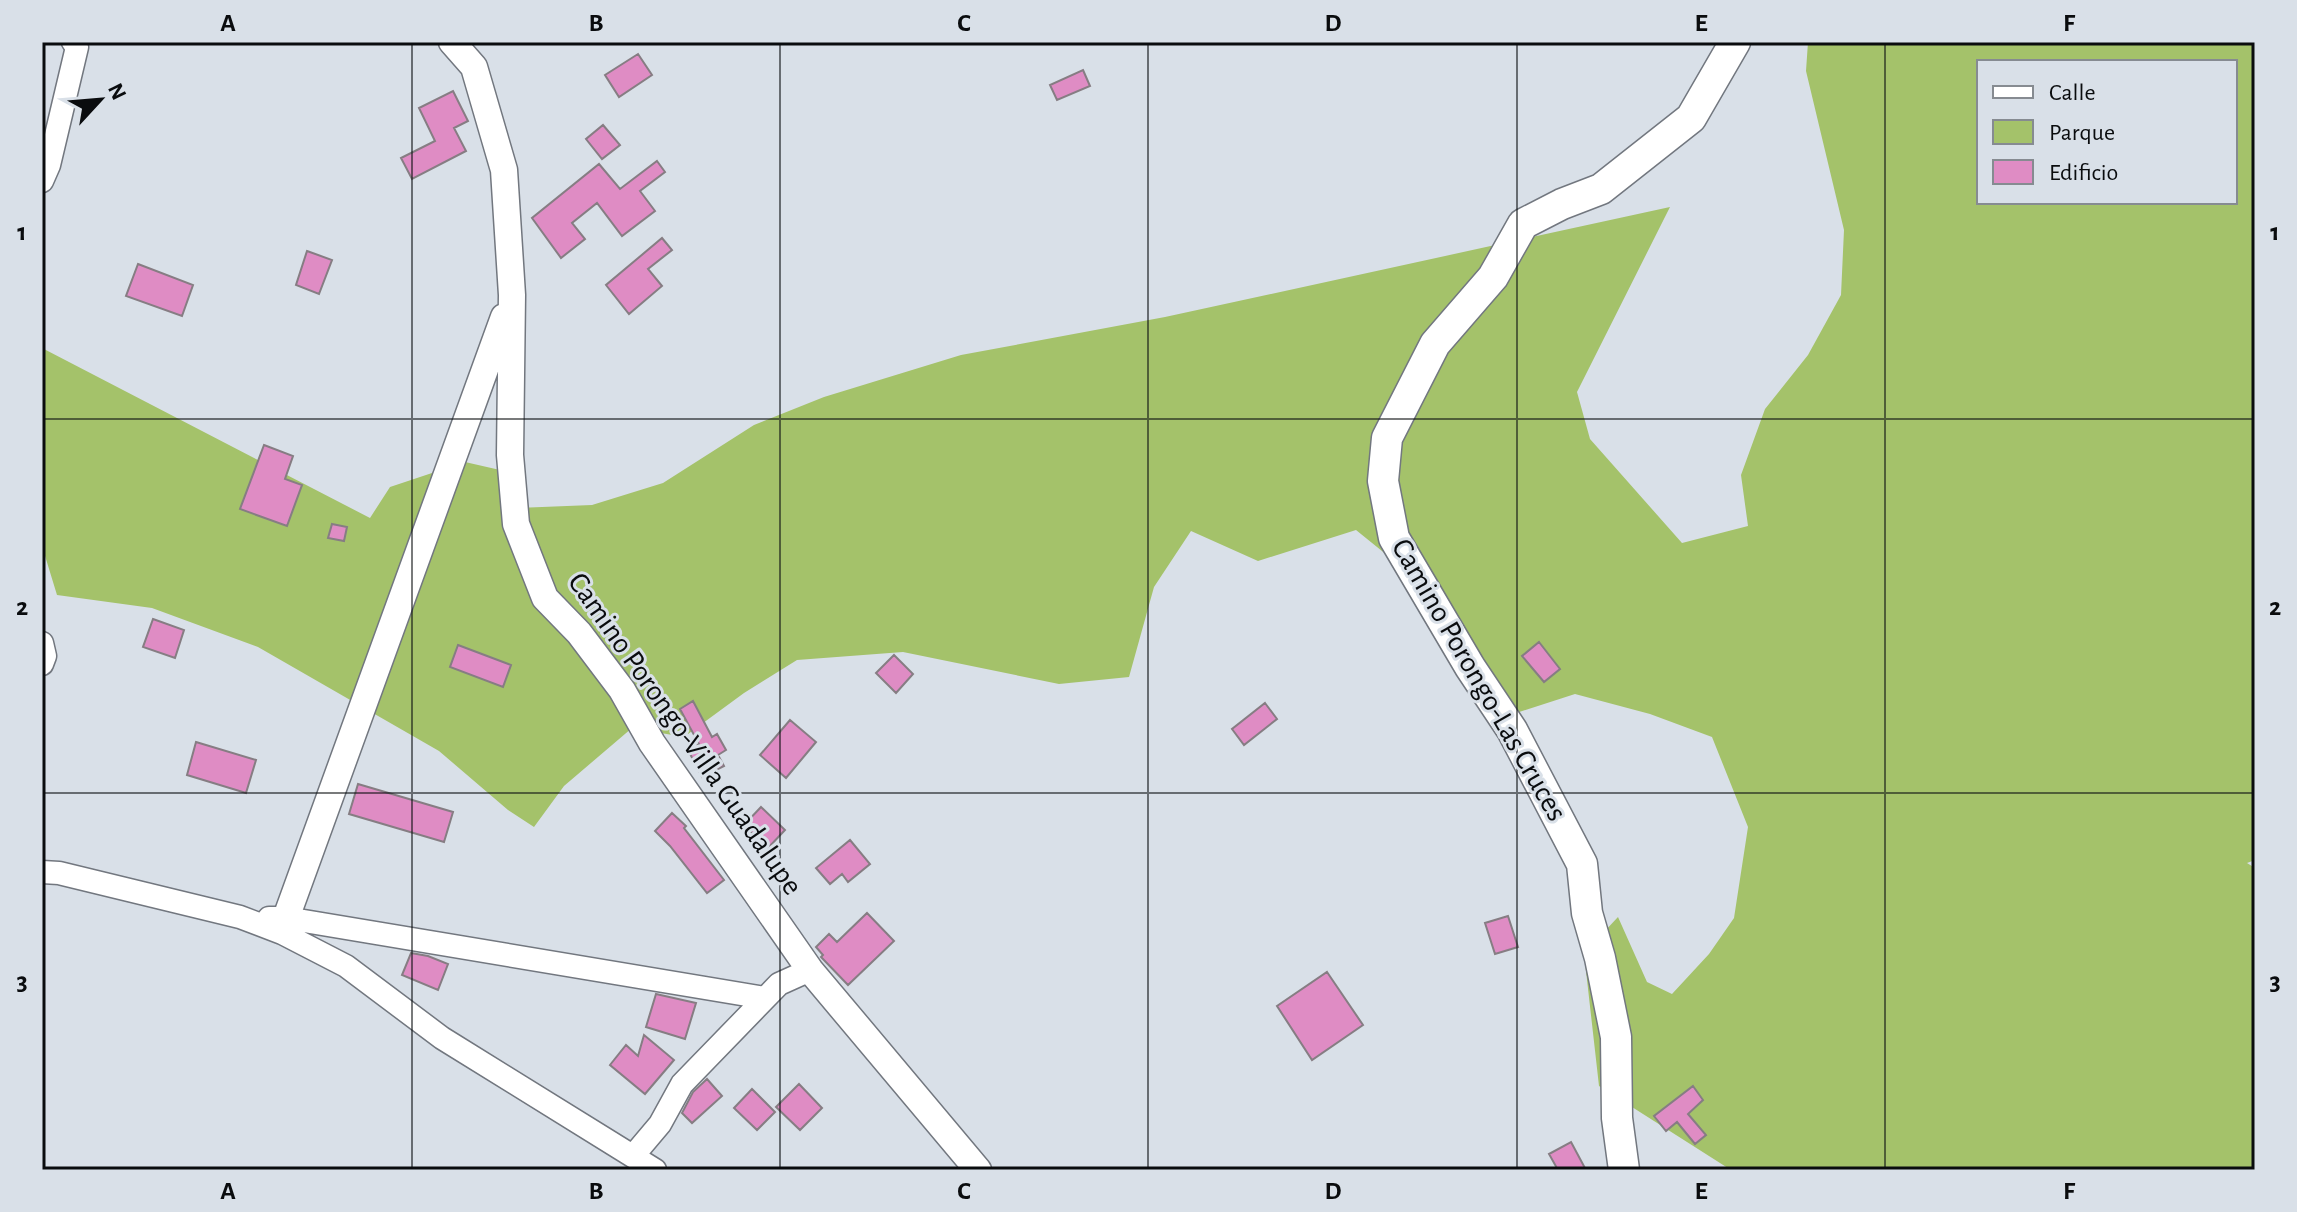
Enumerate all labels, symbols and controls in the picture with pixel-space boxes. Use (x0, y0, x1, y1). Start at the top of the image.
text: A (220, 10, 236, 36)
text: B (588, 10, 604, 36)
text: C (957, 10, 971, 36)
text: D (1324, 10, 1342, 36)
text: E (1694, 10, 1708, 36)
text: F (2063, 10, 2076, 36)
north arrow (60, 60, 140, 140)
legend (1977, 60, 2237, 204)
text: N (104, 80, 130, 103)
text: Calle (2049, 81, 2096, 105)
text: Parque (2049, 121, 2115, 145)
text: Edificio (2049, 161, 2118, 185)
text: 1 (17, 219, 27, 245)
text: 1 (2270, 219, 2280, 245)
street label: Camino Porongo-Las Cruces (1386, 534, 1572, 826)
street label: Camino Porongo-Villa Guadalupe (562, 567, 808, 901)
text: 2 (16, 594, 28, 620)
text: 2 (2269, 594, 2281, 620)
text: 3 (16, 969, 28, 995)
text: 3 (2269, 969, 2281, 995)
text: A (220, 1178, 236, 1204)
text: B (588, 1178, 604, 1204)
text: C (957, 1178, 971, 1204)
text: D (1324, 1178, 1342, 1204)
text: E (1694, 1178, 1708, 1204)
text: F (2063, 1178, 2076, 1204)

